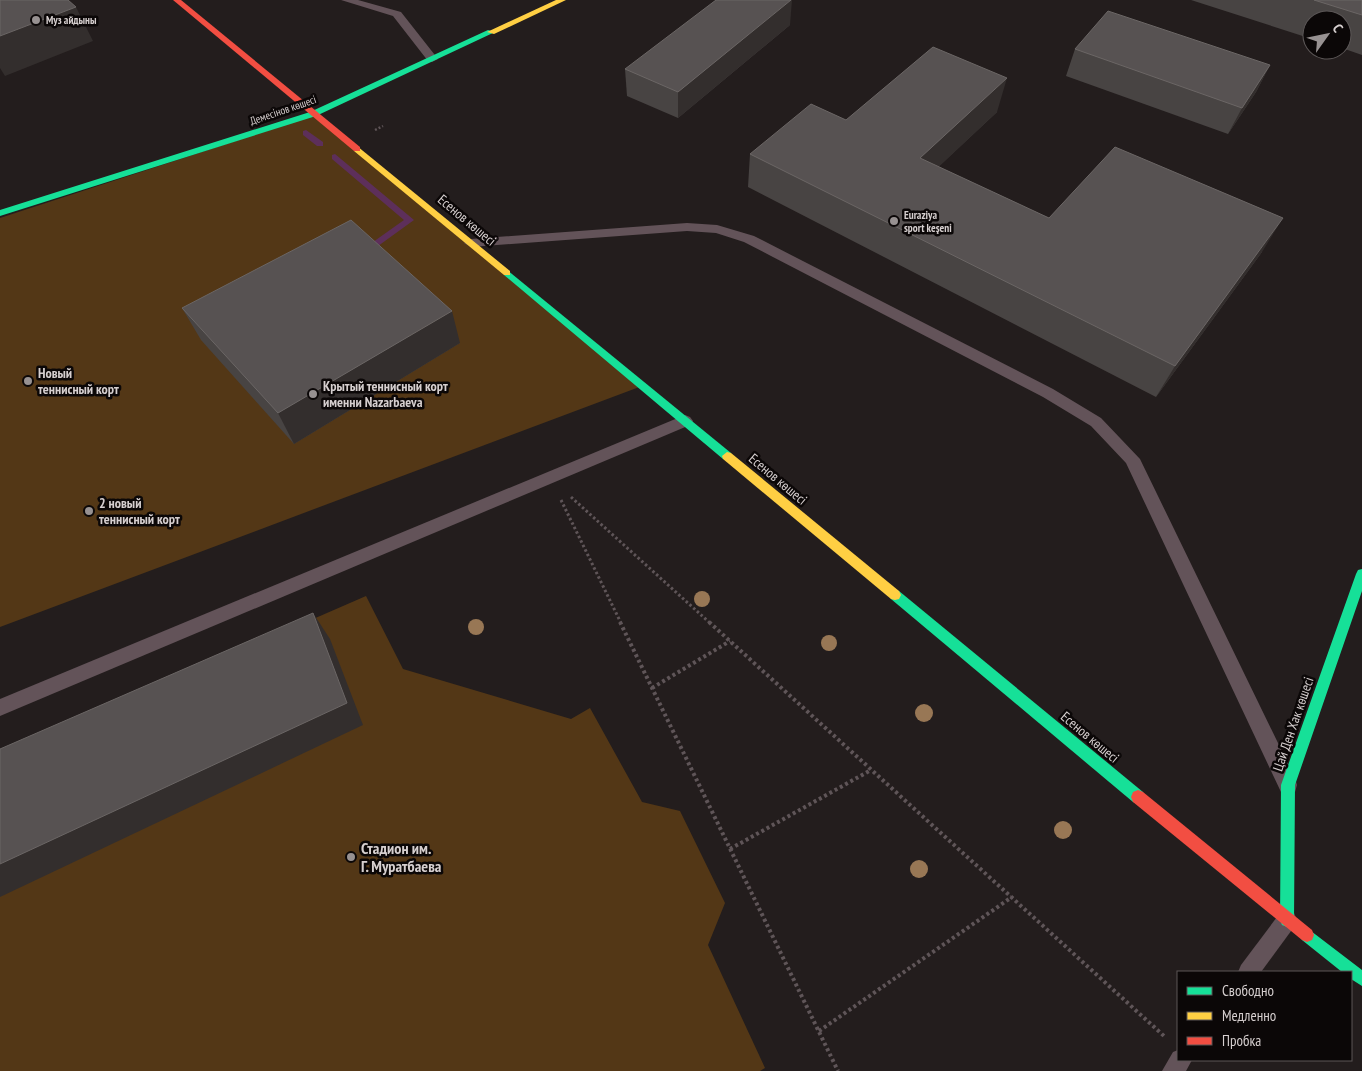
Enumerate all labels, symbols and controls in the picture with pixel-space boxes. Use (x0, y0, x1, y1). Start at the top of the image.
north arrow (1302, 10, 1352, 60)
place label: Муз айдыны (46, 13, 97, 27)
marker: Муз айдыны (30, 14, 42, 26)
text: С (1329, 20, 1348, 36)
street label: Демесінов көшесі (248, 92, 318, 128)
street label: Есенов көшесі (434, 190, 500, 250)
place label: Euraziya sport keşeni (904, 208, 952, 235)
marker: Euraziya sport keşeni (888, 215, 900, 227)
place label: Новый теннисный корт (38, 364, 119, 398)
marker: Новый теннисный корт (22, 375, 34, 387)
place label: Крытый теннисный корт именни Nazarbaeva (323, 377, 448, 411)
marker: Крытый теннисный корт именни Nazarbaeva (307, 388, 319, 400)
street label: Есенов көшесі (745, 449, 811, 509)
place label: 2 новый теннисный корт (99, 494, 180, 528)
marker: 2 новый теннисный корт (83, 505, 95, 517)
street label: Цай Ден Хак көшесі (1268, 675, 1318, 773)
street label: Есенов көшесі (1057, 707, 1123, 767)
place label: Стадион им. Г. Муратбаева (361, 838, 442, 876)
marker: Стадион им. Г. Муратбаева (345, 851, 357, 863)
legend (1177, 971, 1352, 1061)
text: Свободно (1222, 981, 1274, 1000)
text: Медленно (1222, 1006, 1276, 1025)
text: Пробка (1222, 1031, 1261, 1050)

